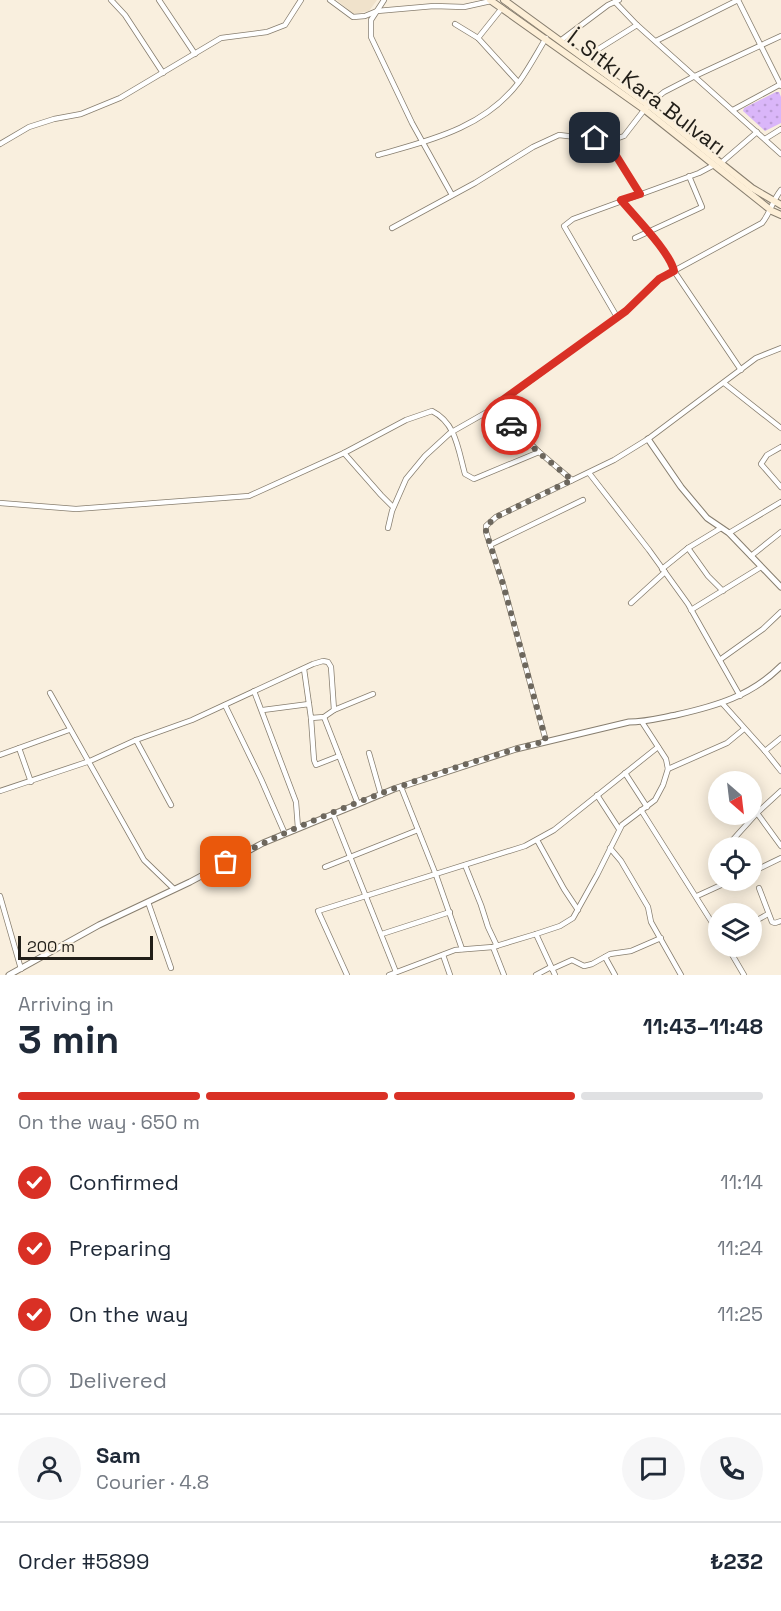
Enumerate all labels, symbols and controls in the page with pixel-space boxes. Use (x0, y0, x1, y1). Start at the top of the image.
street label: İ. Sıtkı Kara Bulvarı (562, 23, 732, 161)
pin (569, 112, 620, 163)
icon: home (578, 121, 611, 154)
courier (481, 395, 541, 455)
icon: car (495, 409, 528, 442)
north arrow (708, 771, 762, 825)
map controls (708, 771, 762, 957)
pin (200, 836, 251, 887)
button: locate (708, 837, 762, 891)
icon: bag (209, 845, 242, 878)
button: layers (708, 903, 762, 957)
scale bar (18, 933, 153, 960)
text: 200 m (27, 936, 75, 957)
text: Arriving in (18, 991, 114, 1017)
text: 11:43–11:48 (643, 1012, 763, 1040)
text: 3 min (18, 1015, 119, 1064)
text: On the way · 650 m (18, 1109, 200, 1135)
icon: check (18, 1166, 51, 1199)
text: Confirmed (69, 1168, 179, 1196)
text: 11:14 (720, 1169, 763, 1195)
icon: check (18, 1232, 51, 1265)
text: Preparing (69, 1234, 171, 1262)
text: 11:24 (717, 1235, 763, 1261)
icon: check (18, 1298, 51, 1331)
text: On the way (69, 1300, 188, 1328)
text: 11:25 (717, 1301, 763, 1327)
text: Delivered (69, 1366, 167, 1394)
button: person (18, 1437, 81, 1500)
button: chat (622, 1437, 685, 1500)
button: phone (700, 1437, 763, 1500)
text: Sam (96, 1441, 141, 1469)
text: Courier · 4.8 (96, 1469, 209, 1495)
text: Order #5899 (18, 1547, 149, 1575)
text: ₺232 (710, 1547, 763, 1575)

